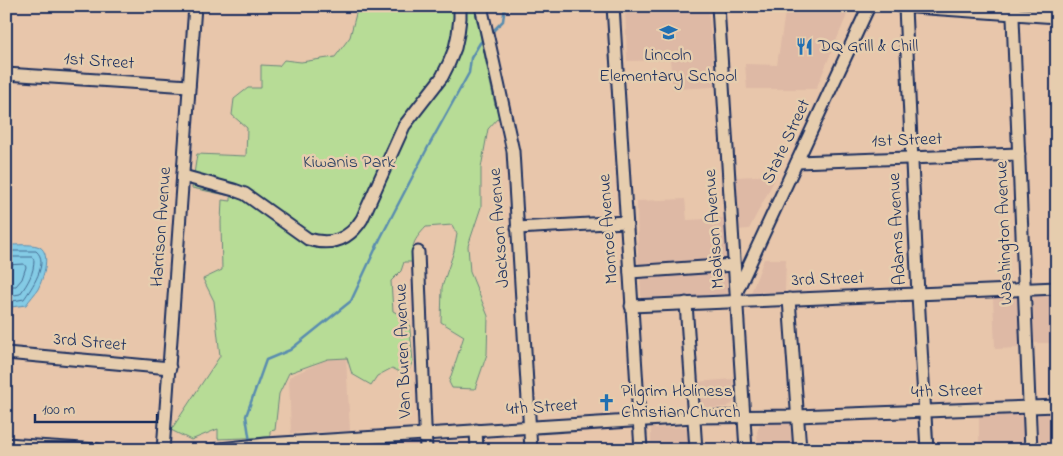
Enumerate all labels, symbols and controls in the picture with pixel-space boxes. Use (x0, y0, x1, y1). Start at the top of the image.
school or university icon: Lincoln Elementary School (658, 23, 678, 43)
place label: DQ Grill & Chill (817, 34, 918, 60)
restaurant icon: DQ Grill & Chill (794, 37, 814, 57)
place label: Lincoln Elementary School (599, 43, 737, 90)
street label: 1st Street (63, 47, 135, 77)
street label: State Street (756, 95, 818, 189)
street label: 1st Street (871, 127, 943, 155)
park label: Kiwanis Park (303, 150, 395, 176)
street label: Washington Avenue (989, 160, 1022, 306)
street label: Harrison Avenue (145, 165, 179, 288)
street label: Jackson Avenue (483, 166, 517, 289)
street label: Madison Avenue (698, 167, 732, 290)
street label: Adams Avenue (882, 171, 914, 286)
street label: Monroe Avenue (592, 172, 626, 285)
street label: 3rd Street (791, 266, 865, 294)
street label: Van Buren Avenue (389, 282, 419, 420)
street label: 3rd Street (53, 327, 127, 359)
street label: 4th Street (911, 378, 983, 406)
place label: Pilgrim Holiness Christian Church (621, 379, 741, 426)
scale bar (35, 391, 158, 423)
church icon: Pilgrim Holiness Christian Church (597, 392, 617, 412)
street label: 4th Street (505, 393, 579, 423)
text: 100 m (42, 399, 75, 421)

